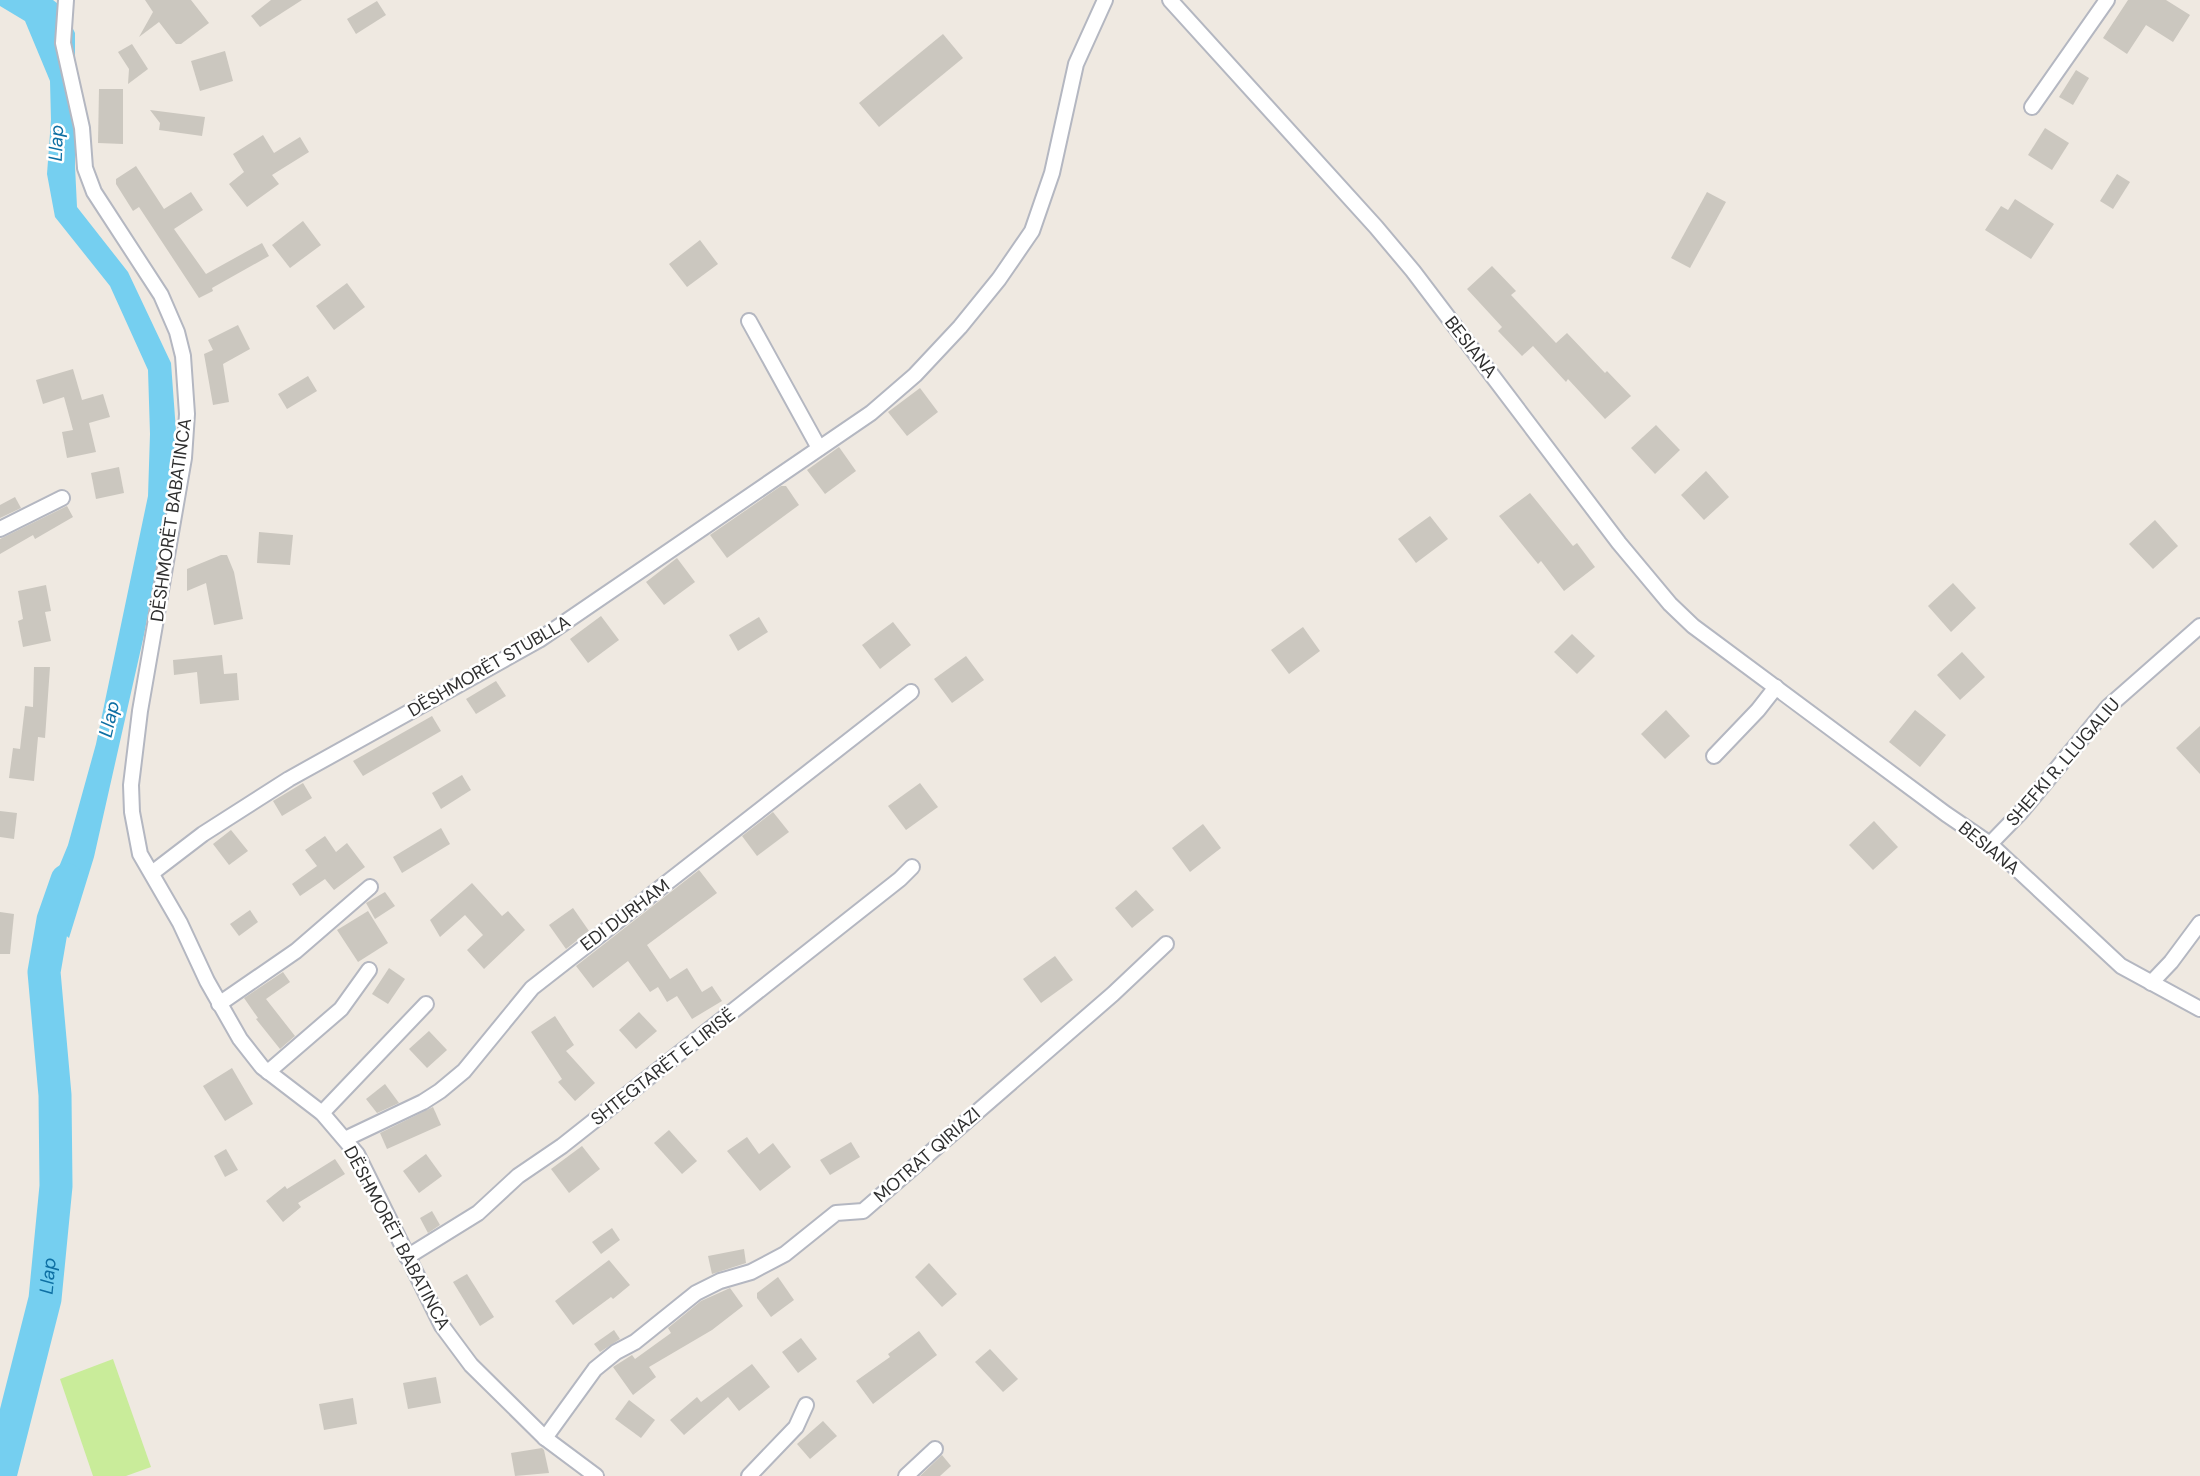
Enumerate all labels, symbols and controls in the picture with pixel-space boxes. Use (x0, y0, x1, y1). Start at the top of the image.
water label: Llap (43, 124, 69, 162)
street label: BESIANA (1439, 311, 1503, 383)
street label: DËSHMORËT BABATINCA (145, 417, 197, 623)
street label: DËSHMORËT STUBLLA (403, 610, 575, 722)
street label: SHEFKI R. LLUGALIU (2001, 693, 2125, 831)
water label: Llap (93, 698, 125, 740)
street label: BESIANA (1953, 816, 2025, 880)
street label: EDI DURHAM (576, 874, 674, 956)
street label: SHTEGTARËT E LIRISË (586, 1003, 740, 1131)
street label: MOTRAT QIRIAZI (869, 1102, 985, 1208)
street label: DËSHMORËT BABATINCA (338, 1142, 456, 1334)
water label: Llap (33, 1256, 61, 1295)

